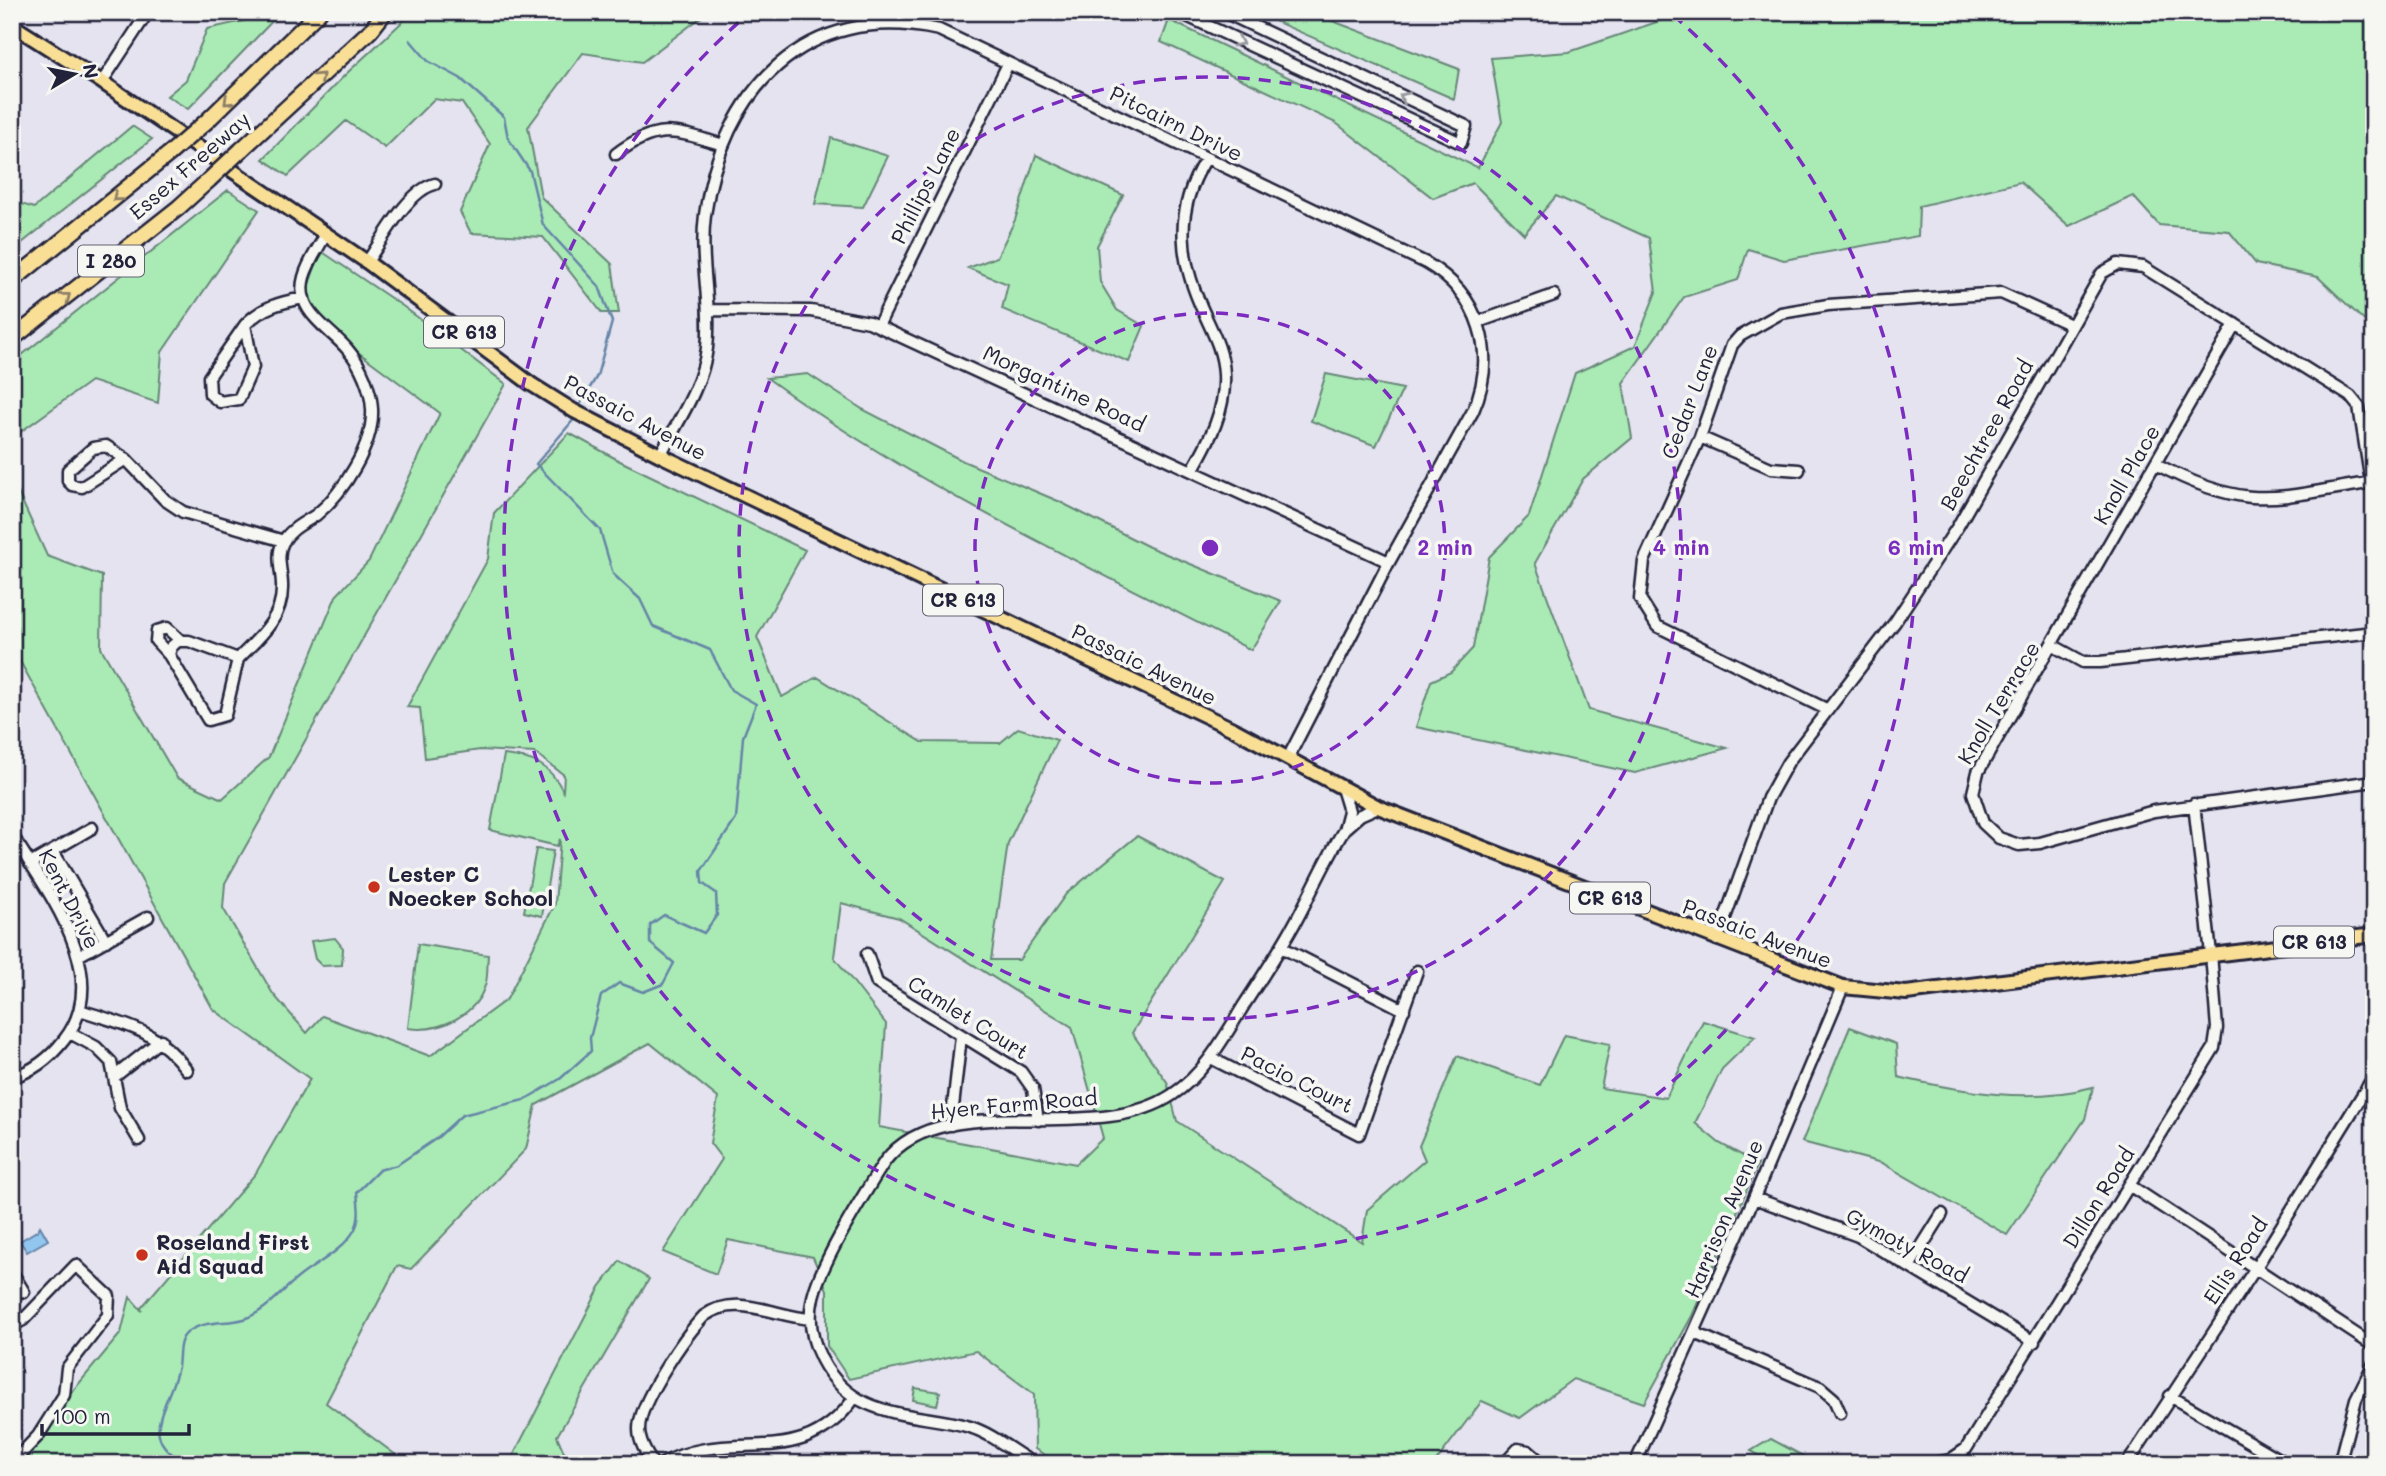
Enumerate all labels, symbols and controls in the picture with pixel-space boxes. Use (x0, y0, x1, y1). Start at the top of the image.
one-way arrow (1232, 34, 1244, 48)
north arrow (38, 38, 108, 108)
text: N (78, 62, 105, 80)
one-way arrow (312, 73, 325, 85)
street label: Pitcairn Drive (1106, 79, 1248, 167)
one-way arrow (1399, 91, 1411, 105)
one-way arrow (223, 93, 236, 106)
street label: Essex Freeway (123, 105, 255, 225)
street label: Phillips Lane (884, 123, 965, 248)
one-way arrow (112, 189, 125, 201)
road number: I 280 (78, 246, 144, 276)
one-way arrow (57, 293, 70, 305)
road number: CR 613 (424, 316, 504, 348)
street label: Morgantine Road (979, 338, 1150, 437)
street label: Cedar Lane (1654, 340, 1723, 463)
street label: Beechtree Road (1933, 354, 2038, 514)
street label: Passaic Avenue (560, 368, 712, 466)
street label: Knoll Place (2086, 420, 2165, 529)
text: 2 min (1417, 533, 1473, 560)
text: 4 min (1653, 533, 1709, 560)
text: 6 min (1888, 533, 1944, 560)
centre of rings (1198, 536, 1222, 560)
road number: CR 613 (923, 584, 1003, 615)
street label: Passaic Avenue (1068, 617, 1221, 710)
street label: Knoll Terrace (1951, 636, 2045, 768)
street label: Kent Drive (34, 844, 107, 953)
place label: Lester C Noecker School (388, 860, 553, 911)
marker: Lester C Noecker School (366, 879, 382, 895)
road number: CR 613 (1570, 882, 1650, 914)
street label: Passaic Avenue (1679, 892, 1836, 973)
road number: CR 613 (2274, 926, 2354, 958)
street label: Camlet Court (903, 969, 1034, 1065)
street label: Pacio Court (1237, 1039, 1358, 1119)
street label: Hyer Farm Road (929, 1083, 1098, 1124)
street label: Harrison Avenue (1677, 1135, 1768, 1302)
street label: Dillon Road (2056, 1141, 2140, 1253)
street label: Gymoty Road (1842, 1201, 1974, 1288)
street label: Ellis Road (2197, 1212, 2273, 1309)
place label: Roseland First Aid Squad (156, 1228, 309, 1279)
marker: Roseland First Aid Squad (134, 1247, 150, 1263)
scale bar (42, 1392, 189, 1436)
text: 100 m (52, 1402, 111, 1429)

